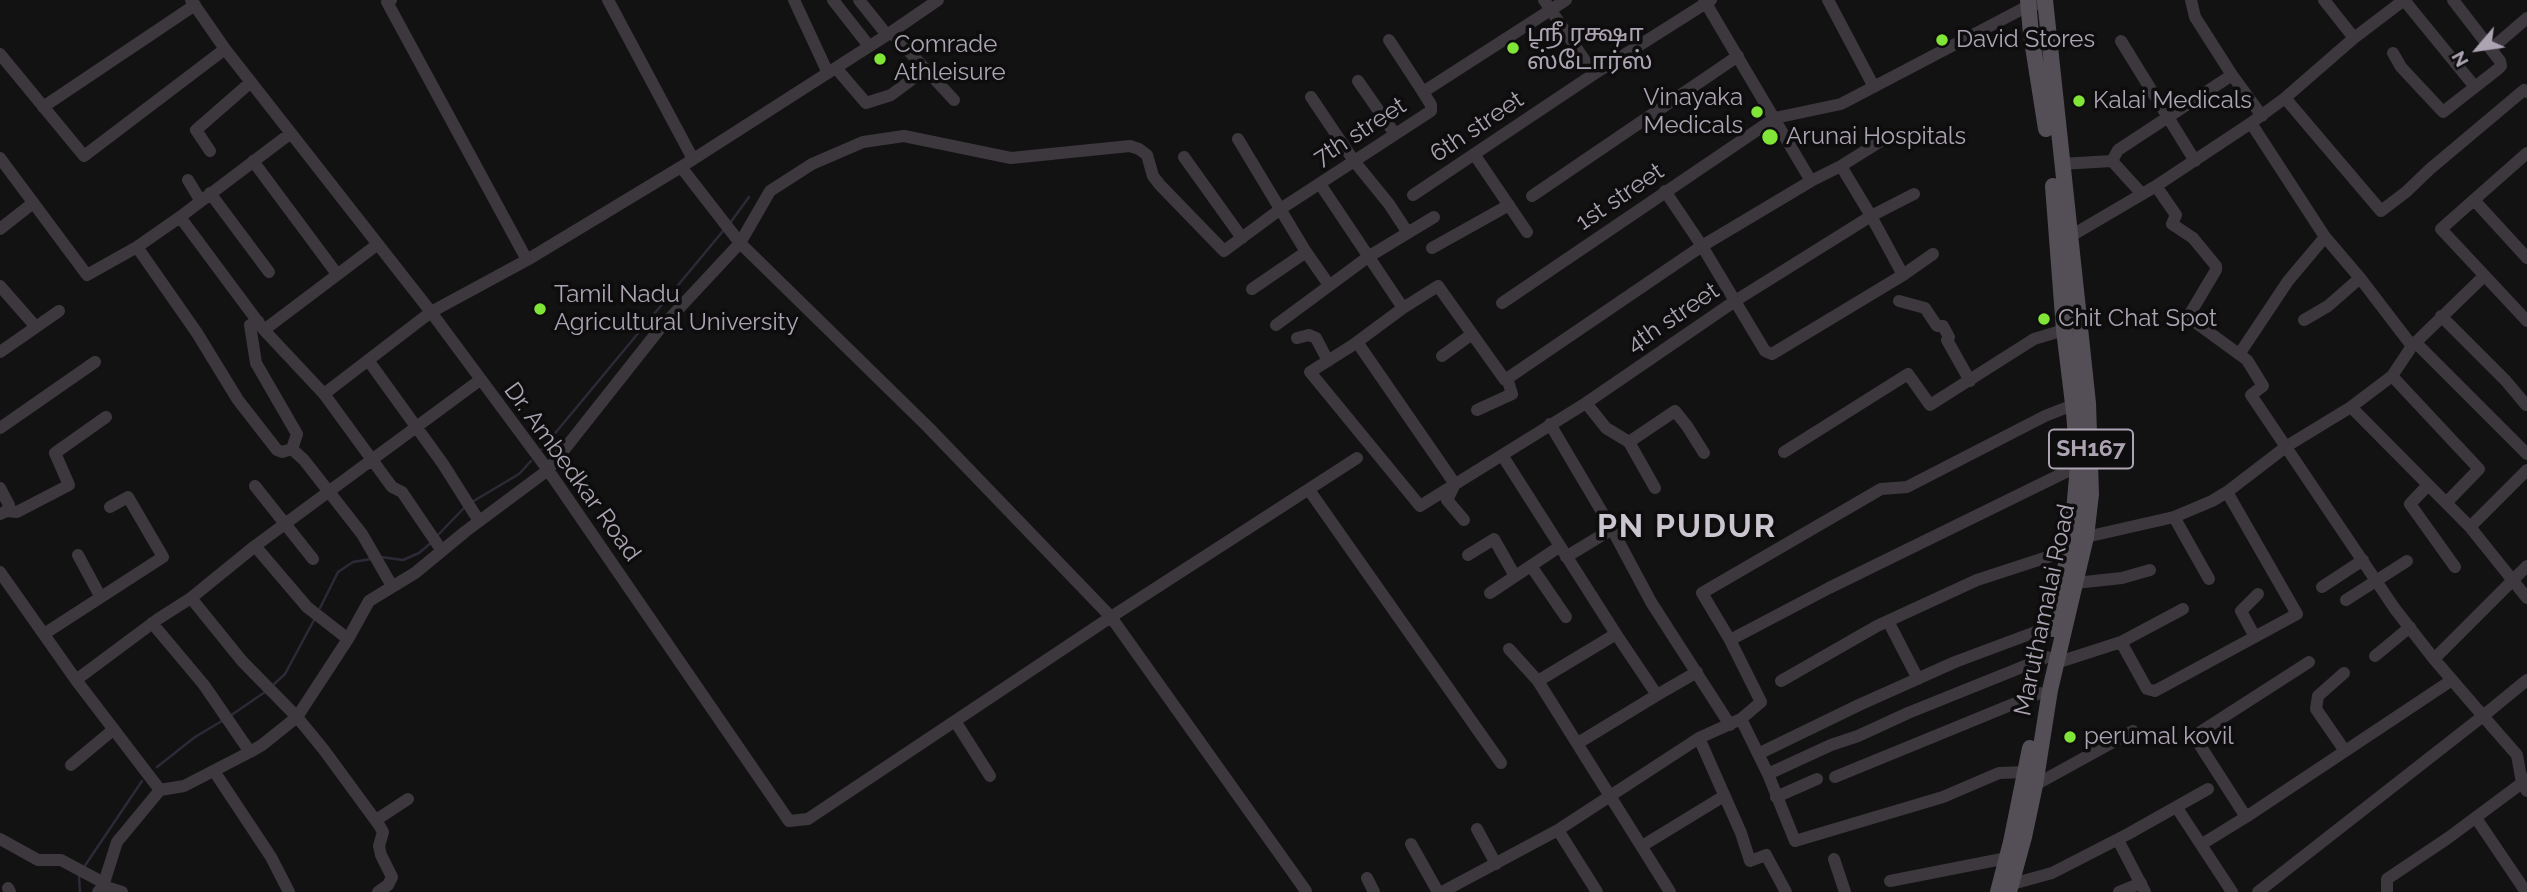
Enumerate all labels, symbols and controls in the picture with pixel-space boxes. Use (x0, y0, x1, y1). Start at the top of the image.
north arrow (2443, 14, 2513, 84)
place label: ஶ்ரீ ரக்ஷா ஸ்டோர்ஸ் (1527, 20, 1653, 76)
place label: David Stores (1956, 26, 2095, 54)
place label: Comrade Athleisure (894, 31, 1006, 87)
marker: David Stores (1934, 32, 1950, 48)
marker: ஶ்ரீ ரக்ஷா ஸ்டோர்ஸ் (1505, 40, 1521, 56)
text: N (2446, 48, 2473, 71)
marker: Comrade Athleisure (872, 51, 888, 67)
place label: Vinayaka Medicals (1643, 84, 1743, 140)
street label: 6th street (1425, 85, 1529, 169)
place label: Kalai Medicals (2093, 87, 2252, 115)
street label: 7th street (1308, 91, 1412, 173)
marker: Kalai Medicals (2071, 93, 2087, 109)
marker: Vinayaka Medicals (1749, 104, 1765, 120)
place label: Arunai Hospitals (1786, 123, 1966, 151)
marker: Arunai Hospitals (1760, 127, 1780, 147)
street label: 1st street (1571, 157, 1669, 237)
street label: 4th street (1621, 277, 1725, 359)
place label: Tamil Nadu Agricultural University (554, 281, 799, 337)
marker: Tamil Nadu Agricultural University (532, 301, 548, 317)
place label: Chit Chat Spot (2058, 305, 2217, 333)
marker: Chit Chat Spot (2036, 311, 2052, 327)
street label: Dr. Ambedkar Road (497, 377, 647, 567)
road number: SH167 (2049, 430, 2133, 468)
street label: Maruthamalai Road (2009, 502, 2081, 718)
district label: PN PUDUR (1598, 508, 1776, 546)
place label: perumal kovil (2084, 723, 2234, 751)
marker: perumal kovil (2062, 729, 2078, 745)

